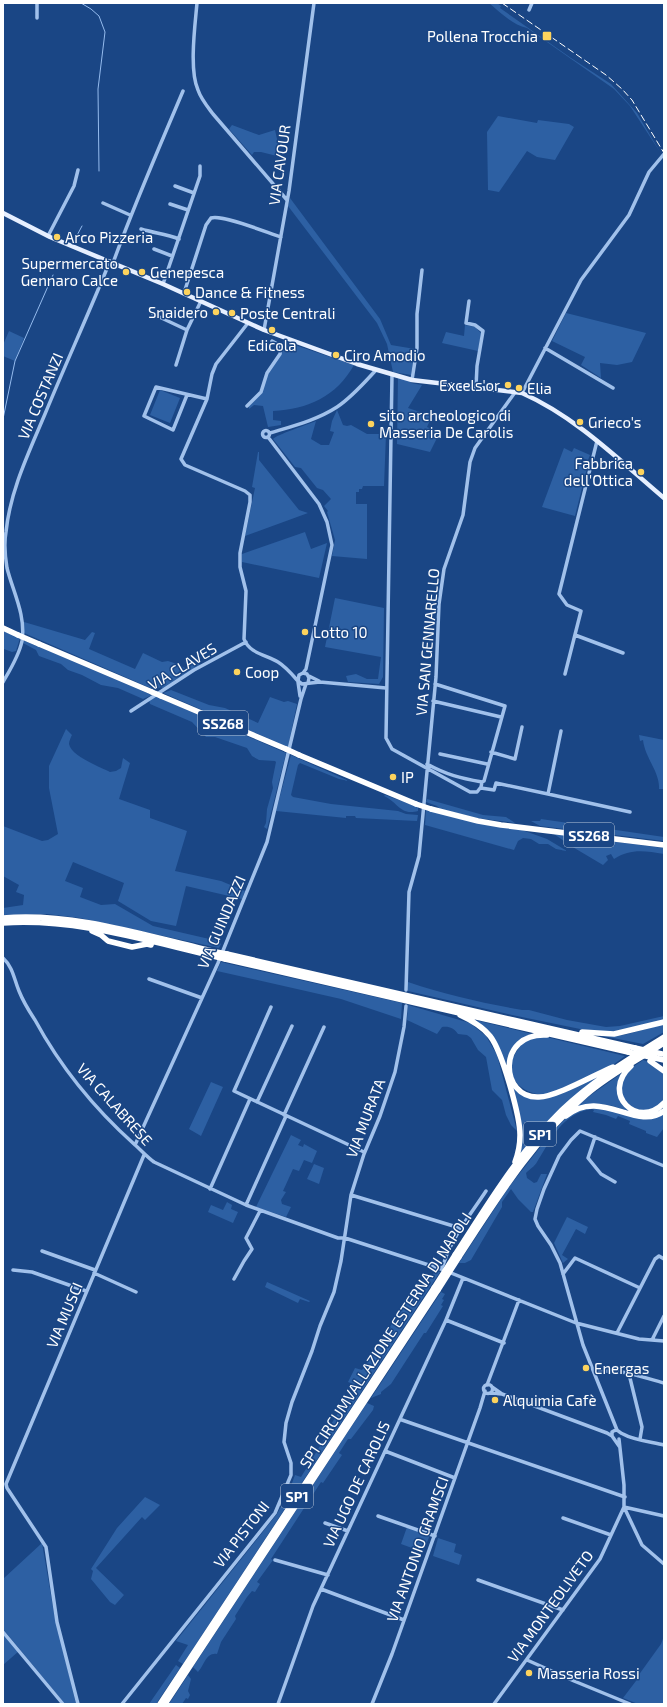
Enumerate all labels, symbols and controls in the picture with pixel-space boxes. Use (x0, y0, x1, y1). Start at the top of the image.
place label: Pollena Trocchia (427, 27, 538, 45)
marker: Pollena Trocchia (541, 30, 553, 42)
street label: VIA CAVOUR (264, 124, 294, 206)
place label: Arco Pizzeria (65, 228, 153, 246)
marker: Arco Pizzeria (52, 232, 62, 242)
place label: Supermercato Gennaro Calce (21, 254, 118, 289)
place label: Genepesca (150, 263, 224, 281)
marker: Supermercato Gennaro Calce (121, 267, 131, 277)
marker: Genepesca (137, 267, 147, 277)
place label: Dance & Fitness (195, 283, 305, 301)
marker: Dance & Fitness (182, 287, 192, 297)
place label: Snaidero (148, 303, 208, 321)
place label: Poste Centrali (240, 304, 335, 322)
marker: Snaidero (211, 307, 221, 317)
marker: Poste Centrali (227, 308, 237, 318)
marker: Edicola (267, 325, 277, 335)
place label: Edicola (247, 336, 297, 354)
place label: Ciro Amodio (344, 346, 425, 364)
street label: VIA COSTANZI (14, 350, 66, 442)
marker: Ciro Amodio (331, 350, 341, 360)
place label: Excels'or (439, 376, 500, 394)
place label: Elia (527, 379, 552, 397)
marker: Excels'or (503, 380, 513, 390)
marker: Elia (514, 383, 524, 393)
place label: sito archeologico di Masseria De Carolis (379, 406, 513, 441)
place label: Grieco's (588, 413, 641, 431)
marker: Grieco's (575, 417, 585, 427)
marker: sito archeologico di Masseria De Carolis (366, 419, 376, 429)
place label: Fabbrica dell'Ottica (564, 454, 633, 489)
marker: Fabbrica dell'Ottica (636, 467, 646, 477)
street label: VIA SAN GENNARELLO (412, 567, 442, 717)
place label: Lotto 10 (313, 623, 368, 641)
marker: Lotto 10 (300, 627, 310, 637)
street label: VIA CLAVES (145, 639, 219, 693)
place label: Coop (245, 663, 279, 681)
marker: Coop (232, 667, 242, 677)
road number: SS268 (198, 711, 248, 735)
place label: IP (401, 768, 414, 786)
marker: IP (388, 772, 398, 782)
road number: SS268 (564, 823, 614, 847)
street label: VIA GUINDAZZI (193, 873, 249, 971)
street label: VIA CALABRESE (73, 1059, 157, 1149)
street label: VIA MURATA (342, 1075, 389, 1160)
road number: SP1 (524, 1122, 556, 1146)
street label: SP1 CIRCUMVALLAZIONE ESTERNA DI NAPOLI (295, 1209, 475, 1471)
street label: VIA MUSCI (42, 1280, 86, 1350)
place label: Energas (594, 1359, 649, 1377)
marker: Energas (581, 1363, 591, 1373)
place label: Alquimia Cafè (503, 1391, 596, 1409)
marker: Alquimia Cafè (490, 1395, 500, 1405)
street label: VIA UGO DE CAROLIS (319, 1418, 393, 1550)
street label: VIA ANTONIO GRAMSCI (382, 1474, 452, 1624)
road number: SP1 (281, 1484, 313, 1508)
street label: VIA PISTONI (209, 1497, 273, 1571)
street label: VIA MONTEOLIVETO (503, 1547, 597, 1665)
place label: Masseria Rossi (537, 1664, 640, 1682)
marker: Masseria Rossi (524, 1668, 534, 1678)

